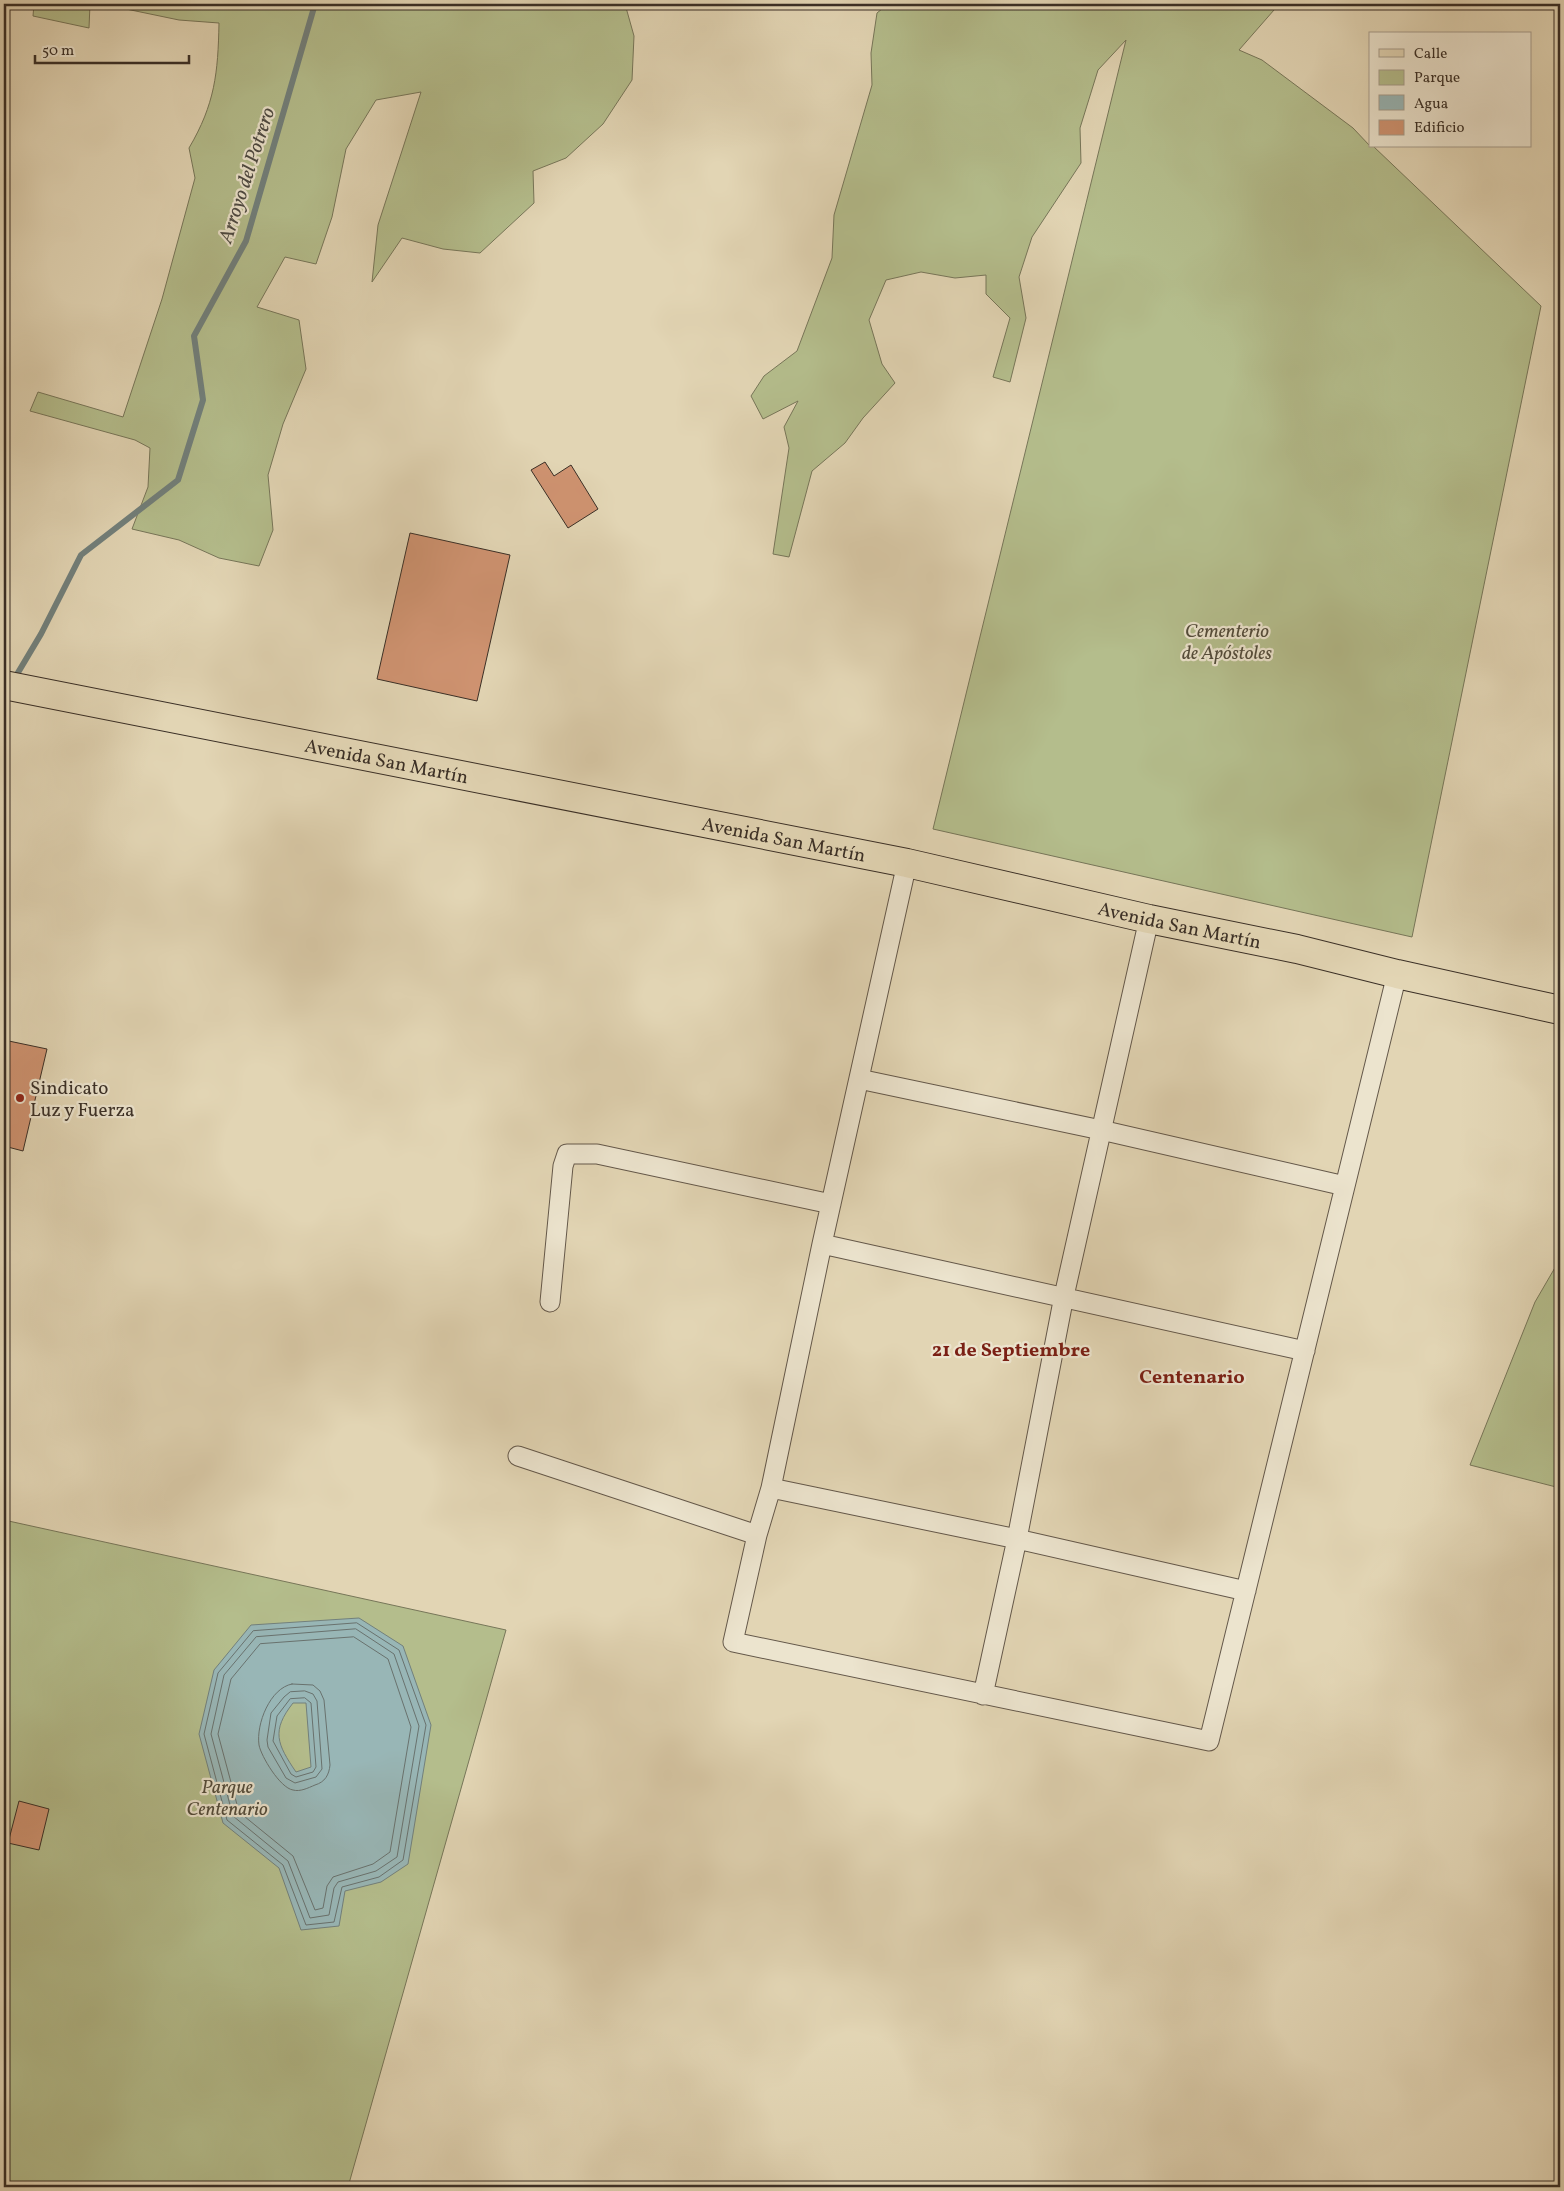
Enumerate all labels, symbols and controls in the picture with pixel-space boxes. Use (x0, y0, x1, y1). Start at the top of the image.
scale bar (35, 32, 189, 64)
legend (1369, 32, 1532, 148)
text: 50 m (42, 41, 74, 62)
text: Calle (1414, 44, 1447, 65)
text: Parque (1414, 68, 1460, 89)
text: Agua (1414, 94, 1448, 115)
water label: Arroyo del Potrero (212, 104, 283, 248)
text: Edificio (1414, 118, 1465, 139)
park label: Cementerio de Apóstoles (1182, 619, 1272, 667)
street label: Avenida San Martín (302, 734, 470, 791)
street label: Avenida San Martín (700, 812, 868, 870)
street label: Avenida San Martín (1095, 897, 1263, 956)
place label: Sindicato Luz y Fuerza (30, 1076, 134, 1124)
marker: Sindicato Luz y Fuerza (14, 1092, 26, 1104)
district label: 21 de Septiembre (932, 1337, 1090, 1365)
district label: Centenario (1139, 1364, 1245, 1392)
park label: Parque Centenario (186, 1775, 268, 1823)

